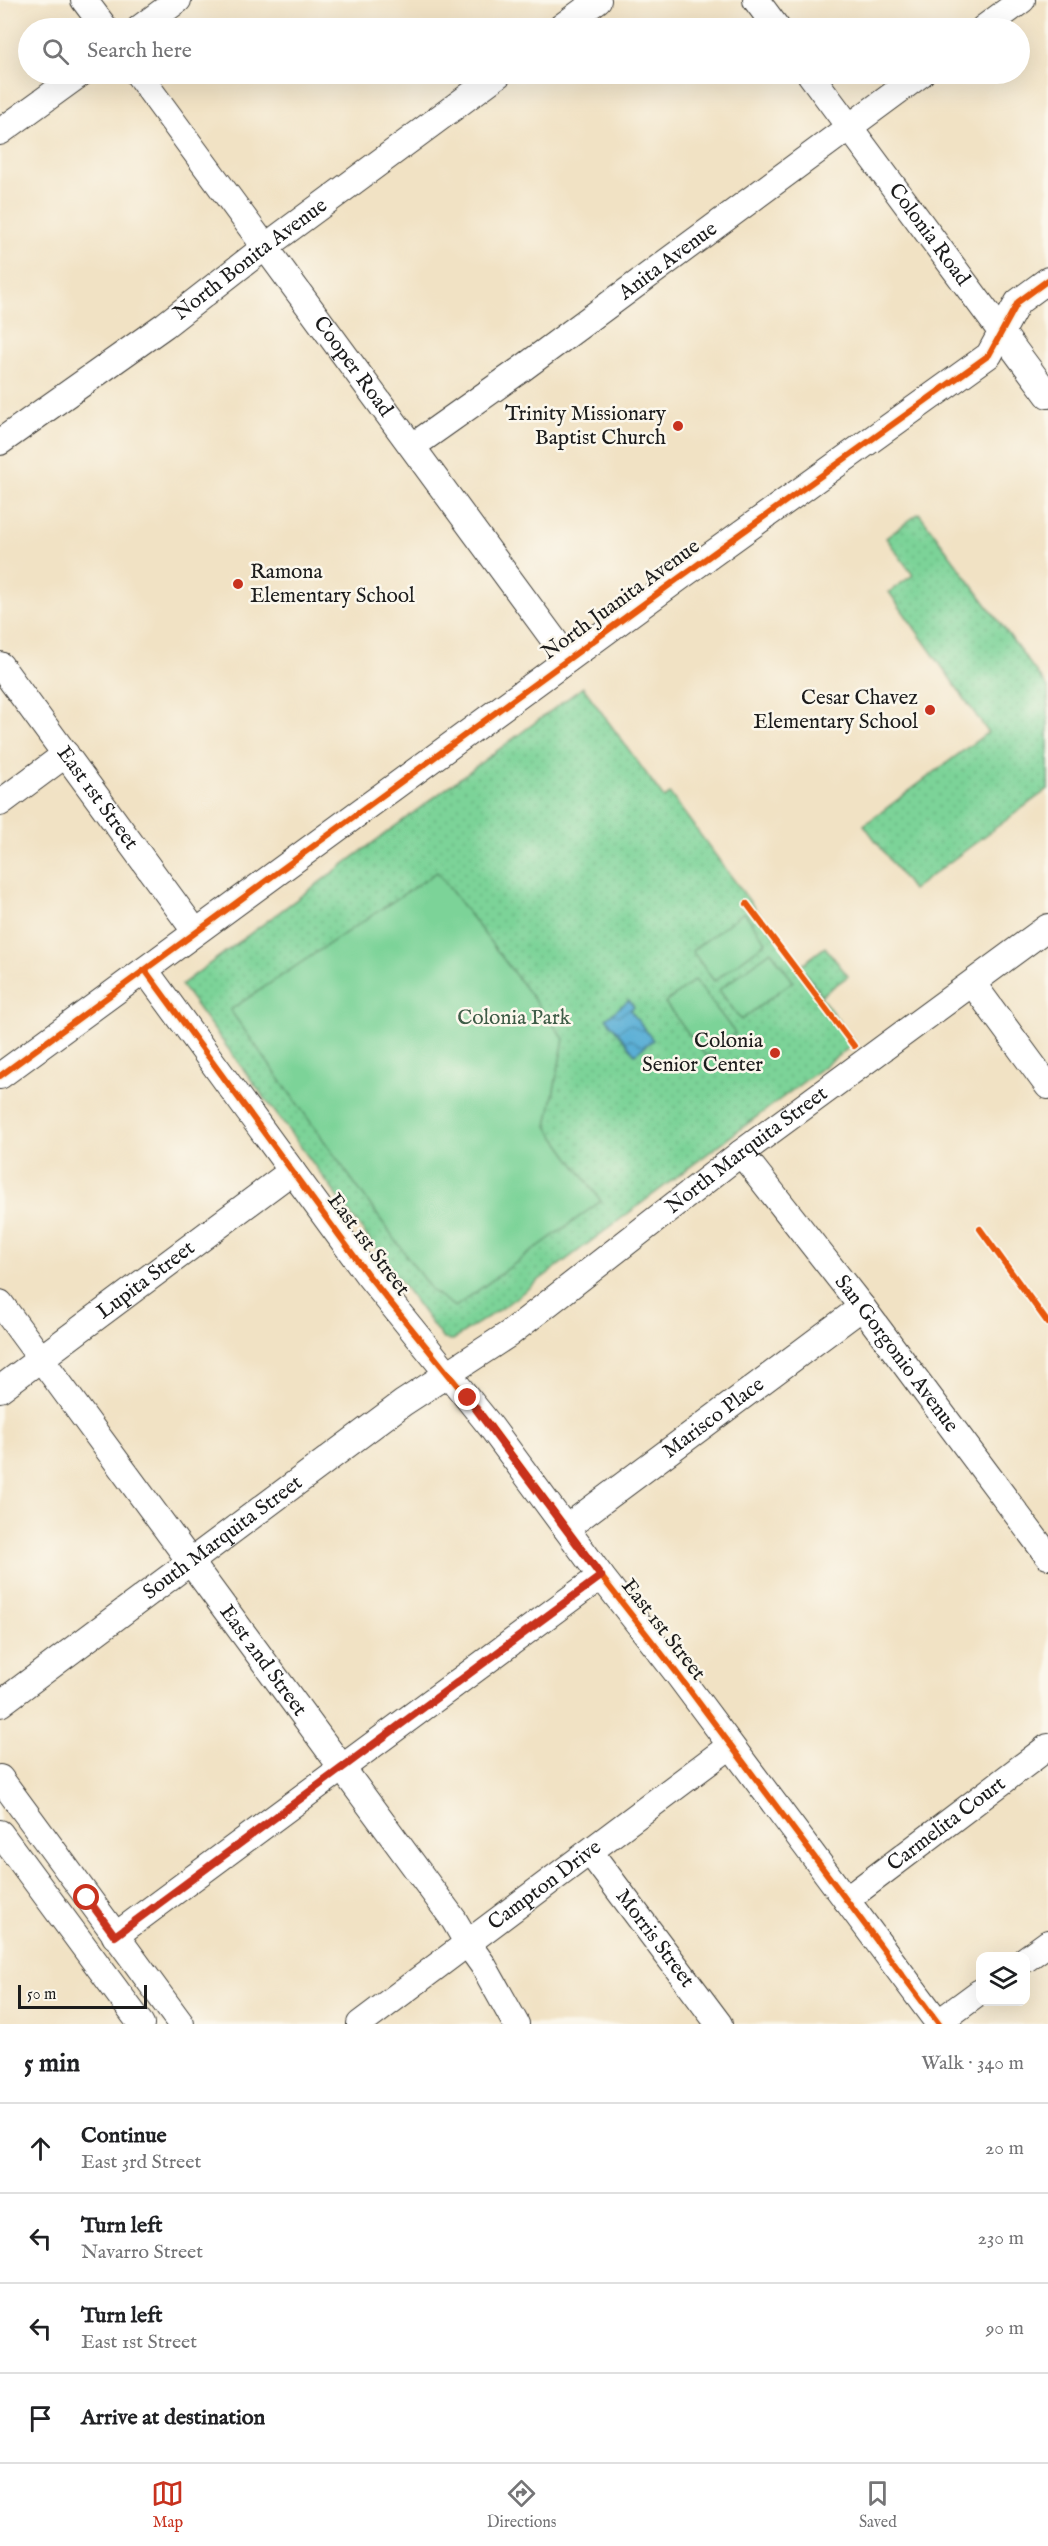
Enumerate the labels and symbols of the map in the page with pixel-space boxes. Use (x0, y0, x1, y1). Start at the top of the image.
street label: Colonia Road (882, 178, 977, 292)
street label: North Bonita Avenue (168, 192, 333, 327)
street label: Anita Avenue (612, 215, 723, 307)
street label: Cooper Road (307, 311, 399, 423)
place label: Trinity Missionary Baptist Church (505, 401, 667, 452)
marker: Trinity Missionary Baptist Church (671, 419, 685, 433)
street label: North Juanita Avenue (536, 533, 706, 667)
place label: Ramona Elementary School (250, 559, 415, 610)
marker: Ramona Elementary School (231, 577, 245, 591)
place label: Cesar Chavez Elementary School (753, 685, 918, 736)
marker: Cesar Chavez Elementary School (923, 703, 937, 717)
street label: East 1st Street (51, 741, 145, 855)
park label: Colonia Park (457, 1005, 572, 1032)
place label: Colonia Senior Center (642, 1028, 764, 1079)
marker: Colonia Senior Center (768, 1046, 782, 1060)
street label: North Marquita Street (660, 1080, 833, 1220)
street label: East 1st Street (321, 1188, 415, 1302)
street label: Lupita Street (91, 1235, 200, 1326)
street label: San Gorgonio Avenue (828, 1269, 965, 1438)
street label: Marisco Place (657, 1371, 770, 1465)
route end (454, 1384, 480, 1410)
street label: South Marquita Street (138, 1469, 308, 1606)
street label: East 1st Street (615, 1574, 711, 1686)
street label: East 2nd Street (213, 1599, 313, 1722)
street label: Carmelita Court (882, 1770, 1011, 1878)
street label: Campton Drive (483, 1834, 607, 1937)
route start (73, 1884, 99, 1910)
street label: Morris Street (609, 1884, 700, 1993)
scale bar (18, 1982, 147, 2010)

